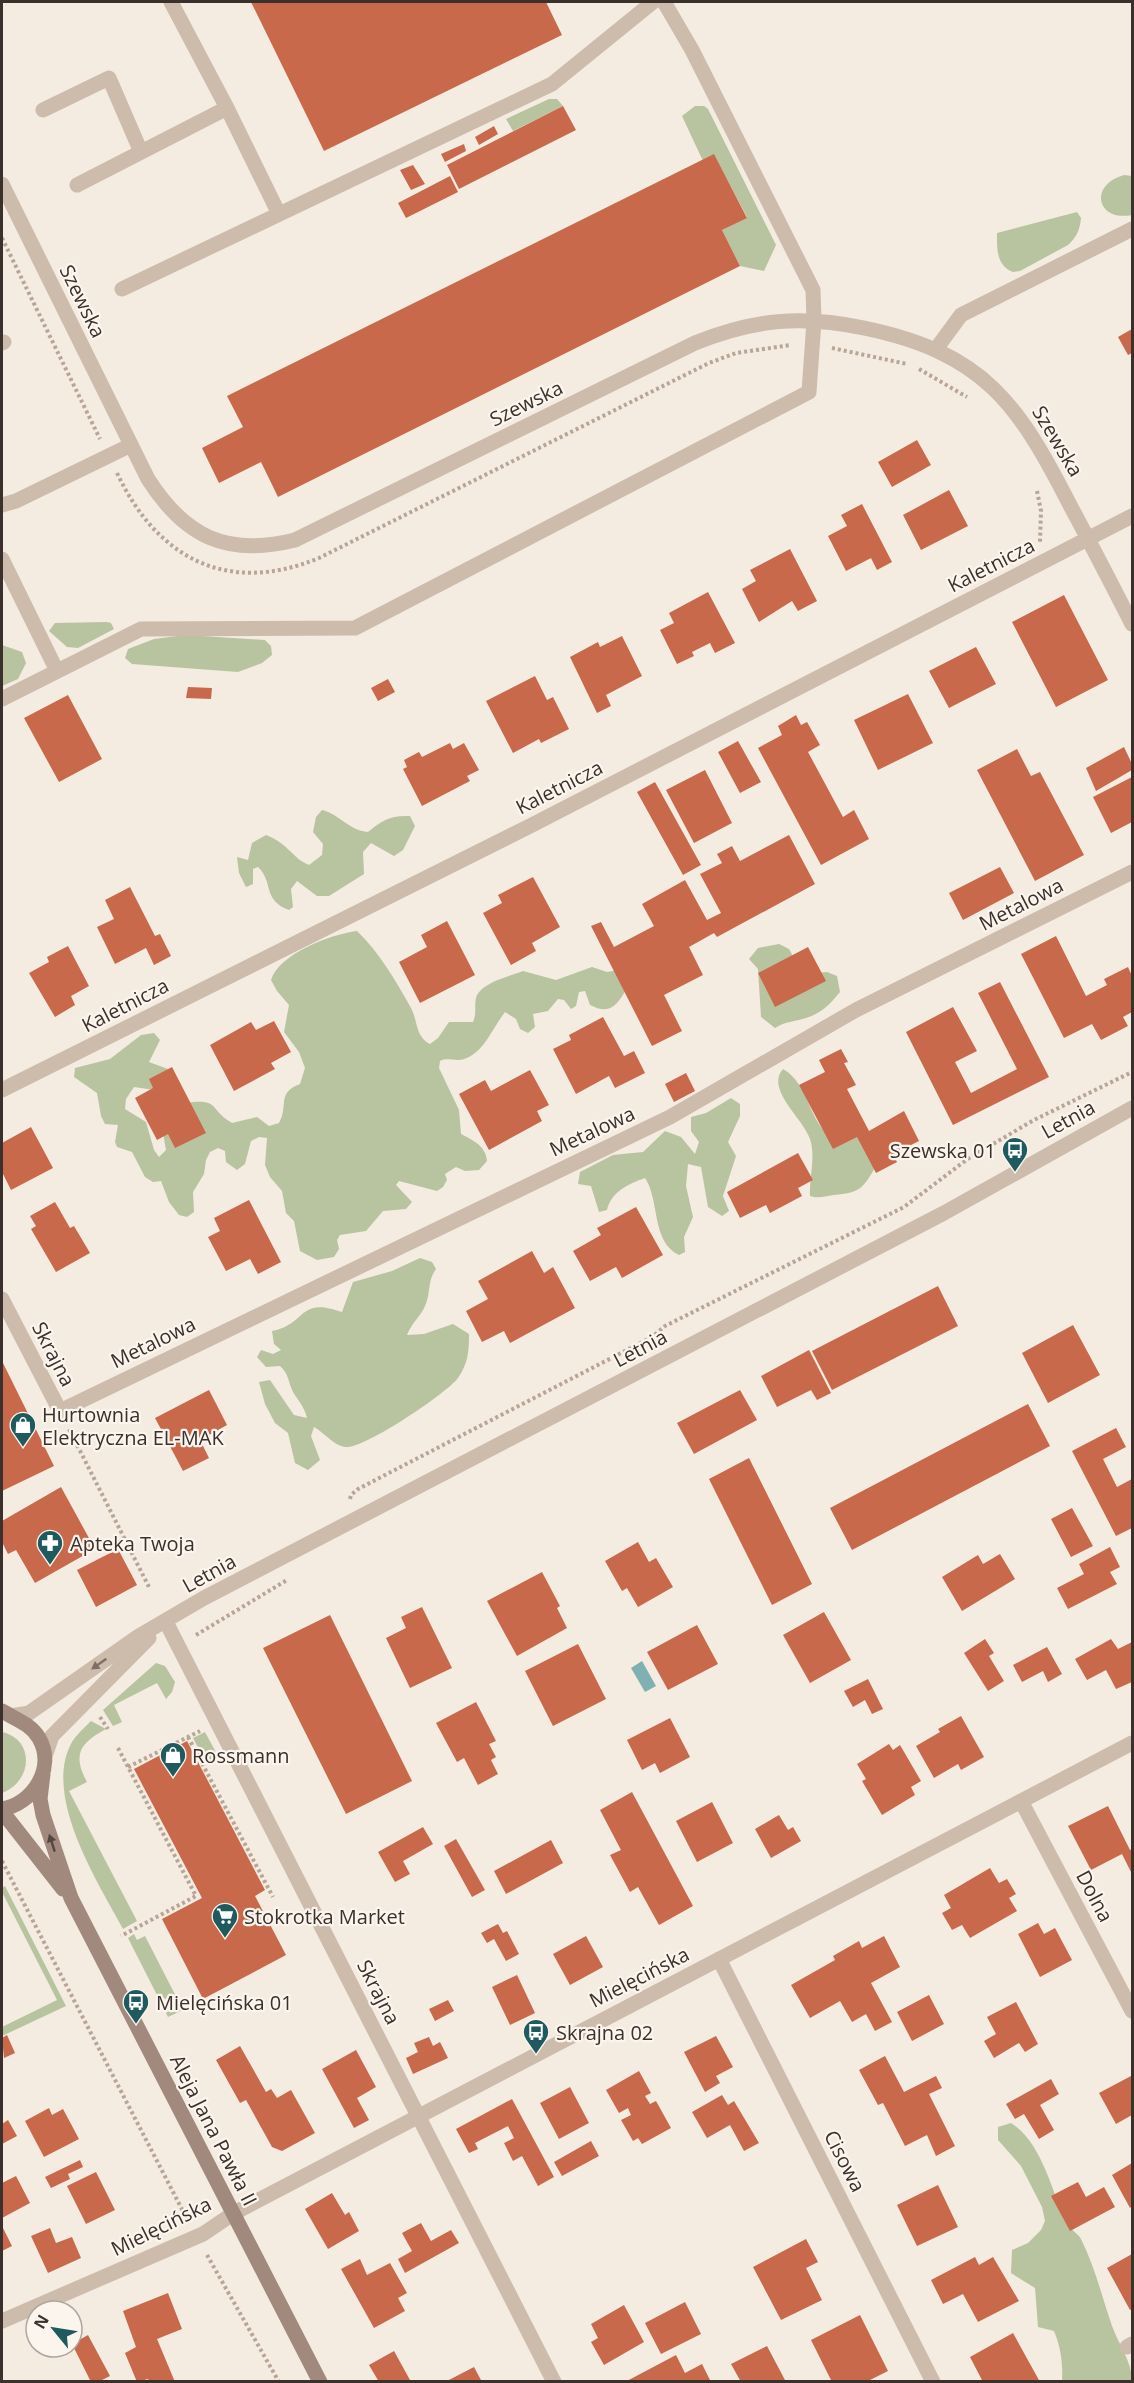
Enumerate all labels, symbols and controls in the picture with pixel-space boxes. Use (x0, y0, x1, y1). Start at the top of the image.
street label: Szewska (54, 260, 112, 342)
street label: Szewska (485, 374, 567, 432)
street label: Szewska (1026, 401, 1090, 481)
street label: Kaletnicza (943, 532, 1039, 598)
street label: Kaletnicza (511, 754, 607, 820)
street label: Metalowa (974, 871, 1068, 937)
street label: Kaletnicza (77, 972, 173, 1038)
street label: Letnia (1036, 1093, 1100, 1145)
street label: Metalowa (545, 1100, 639, 1162)
bus stop icon: Szewska 01 (1000, 1135, 1030, 1173)
place label: Szewska 01 (890, 1137, 996, 1164)
street label: Metalowa (106, 1310, 200, 1374)
street label: Skrajna (26, 1317, 82, 1391)
street label: Letnia (608, 1323, 672, 1373)
place label: Hurtownia Elektryczna EL-MAK (42, 1401, 224, 1451)
shop icon: Hurtownia Elektryczna EL-MAK (8, 1410, 38, 1448)
pharmacy icon: Apteka Twoja (35, 1528, 65, 1566)
place label: Apteka Twoja (70, 1530, 195, 1557)
street label: Letnia (177, 1547, 241, 1599)
one-way arrow (92, 1658, 108, 1670)
shop icon: Rossmann (158, 1740, 188, 1778)
place label: Rossmann (192, 1742, 290, 1769)
one-way arrow (47, 1834, 56, 1852)
street label: Dolna (1070, 1865, 1120, 1927)
supermarket icon: Stokrotka Market (210, 1901, 240, 1939)
place label: Stokrotka Market (244, 1903, 405, 1930)
street label: Mielęcińska (584, 1940, 694, 2014)
street label: Skrajna (351, 1955, 407, 2029)
bus stop icon: Mielęcińska 01 (121, 1987, 151, 2025)
place label: Mielęcińska 01 (156, 1989, 293, 2016)
bus stop icon: Skrajna 02 (521, 2017, 551, 2055)
place label: Skrajna 02 (556, 2019, 653, 2046)
street label: Aleja Jana Pawła II (164, 2050, 264, 2210)
street label: Cisowa (818, 2126, 872, 2196)
street label: Mielęcińska (106, 2190, 216, 2262)
north arrow (24, 2299, 84, 2359)
text: N (28, 2310, 54, 2333)

